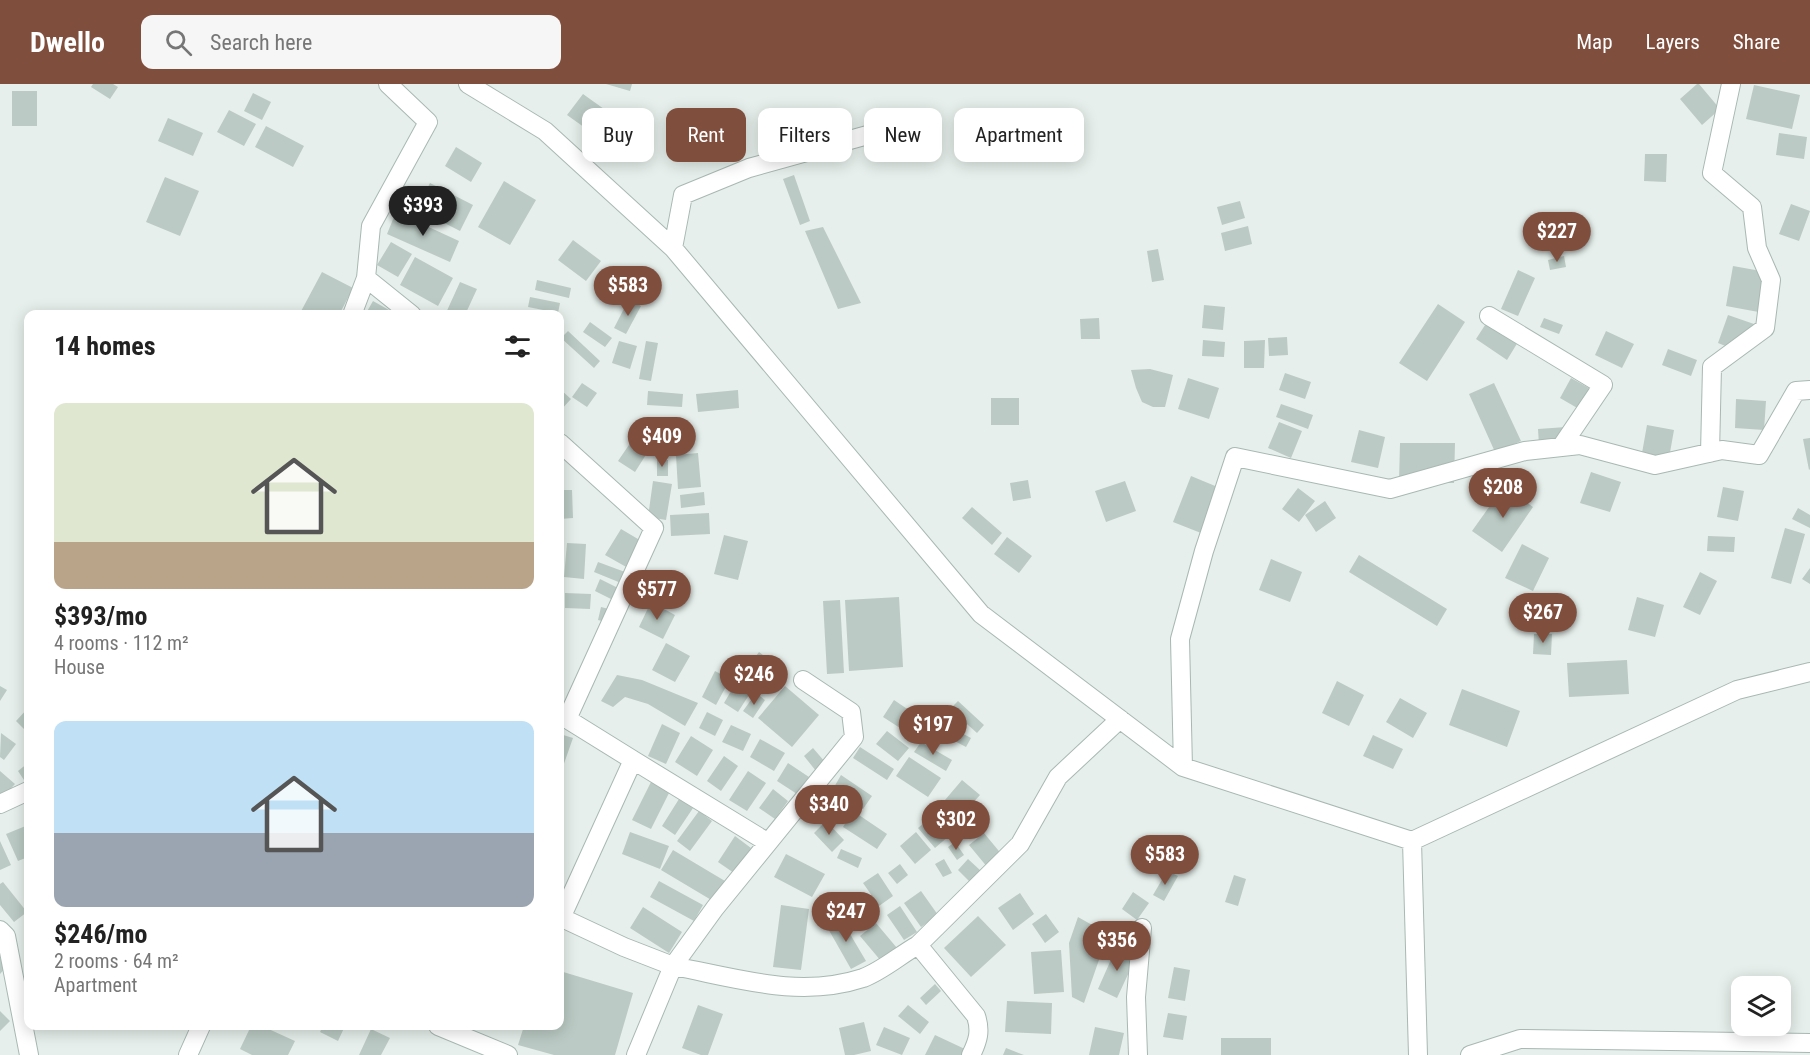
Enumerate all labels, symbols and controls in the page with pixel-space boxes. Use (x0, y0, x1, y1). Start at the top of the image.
search box (141, 15, 561, 69)
text: Dwello (30, 26, 105, 59)
icon: search (162, 26, 195, 59)
text: Search here (210, 30, 312, 55)
text: Map (1576, 30, 1613, 54)
text: Layers (1646, 30, 1700, 54)
text: Share (1733, 30, 1780, 54)
chip: Buy (582, 108, 654, 162)
chip: Rent (666, 108, 746, 162)
chip: Filters (758, 108, 852, 162)
chip: New (864, 108, 942, 162)
chip: Apartment (954, 108, 1084, 162)
pin: $393 (387, 186, 459, 237)
text: $393 (403, 193, 443, 217)
pin: $227 (1521, 212, 1593, 263)
text: $227 (1537, 219, 1577, 243)
pin: $583 (592, 266, 664, 317)
text: $583 (608, 273, 648, 297)
icon: filters (501, 330, 534, 363)
text: 14 homes (54, 331, 156, 361)
pin: $409 (626, 417, 698, 468)
text: $409 (642, 424, 682, 448)
icon: home (240, 442, 348, 550)
pin: $208 (1467, 468, 1539, 519)
text: $208 (1483, 475, 1523, 499)
pin: $577 (621, 570, 693, 621)
text: $577 (637, 577, 677, 601)
pin: $267 (1507, 593, 1579, 644)
text: $267 (1523, 600, 1563, 624)
text: $393/mo (54, 601, 147, 631)
text: 4 rooms · 112 m² (54, 631, 189, 655)
text: House (54, 655, 105, 679)
pin: $246 (718, 655, 790, 706)
text: $246 (734, 662, 774, 686)
pin: $197 (897, 705, 969, 756)
text: $197 (913, 712, 953, 736)
icon: home (240, 760, 348, 868)
pin: $340 (793, 785, 865, 836)
text: $340 (809, 792, 849, 816)
pin: $302 (920, 800, 992, 851)
text: $302 (936, 807, 976, 831)
pin: $583 (1129, 835, 1201, 886)
text: $583 (1145, 842, 1185, 866)
pin: $247 (810, 892, 882, 943)
text: $247 (826, 899, 866, 923)
text: $246/mo (54, 919, 147, 949)
pin: $356 (1081, 921, 1153, 972)
text: $356 (1097, 928, 1137, 952)
text: 2 rooms · 64 m² (54, 949, 179, 973)
text: Apartment (54, 973, 138, 997)
map controls (1731, 976, 1791, 1036)
button: layers (1731, 976, 1791, 1036)

